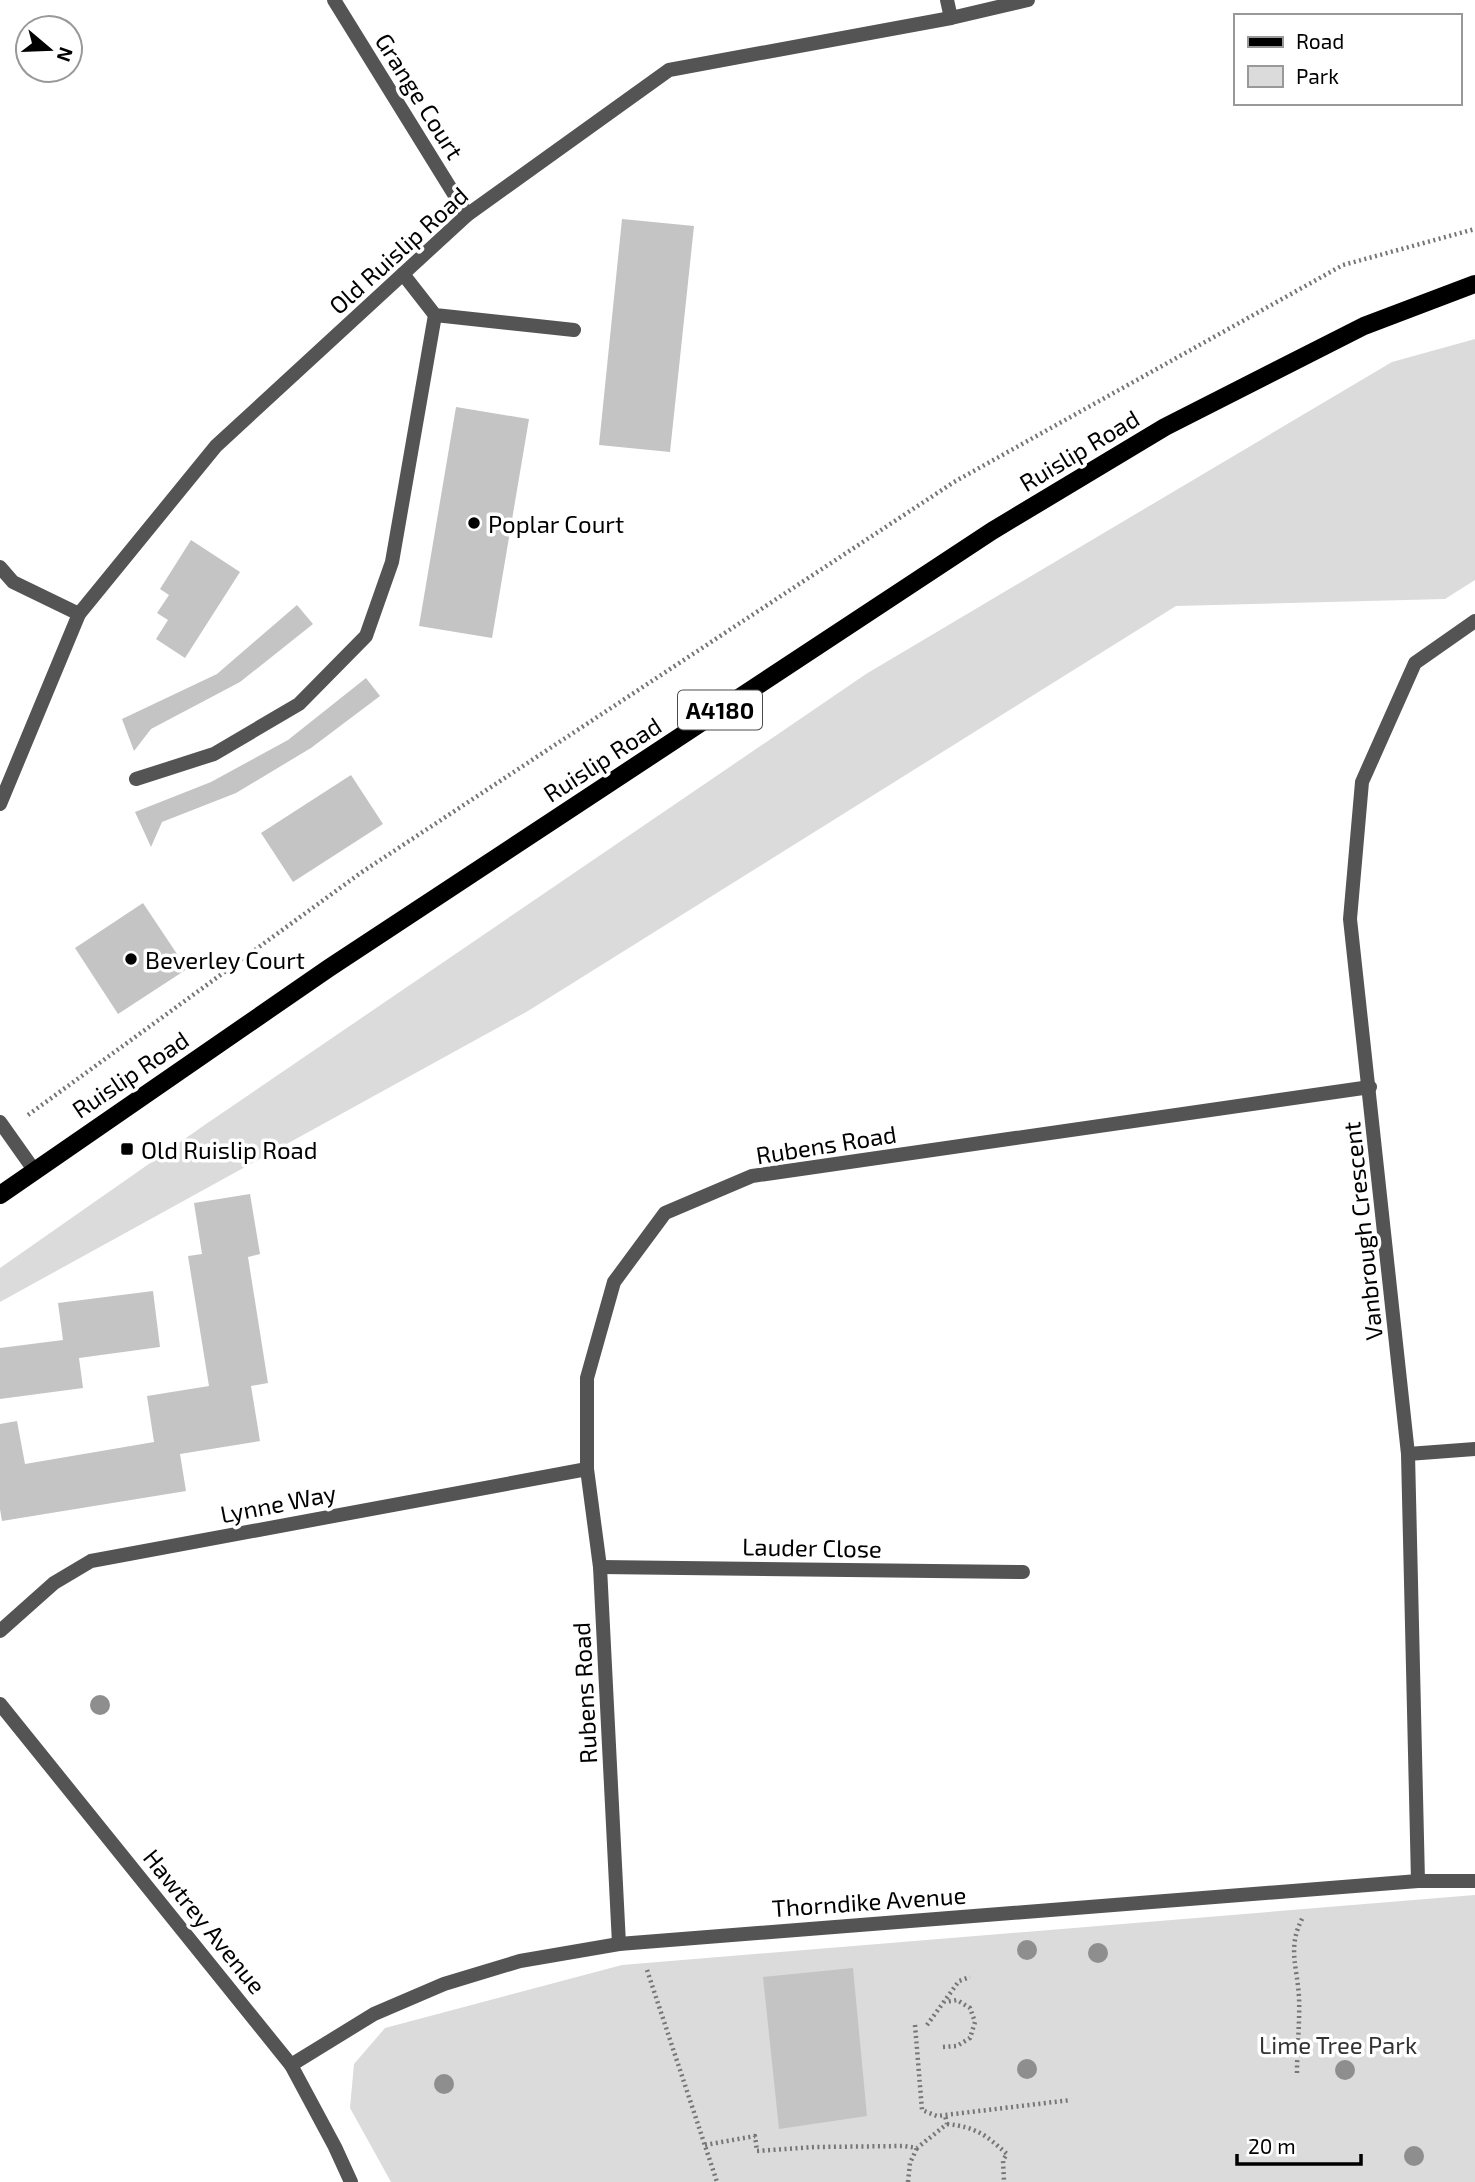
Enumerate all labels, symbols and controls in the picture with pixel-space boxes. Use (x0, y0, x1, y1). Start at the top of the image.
north arrow (14, 14, 84, 84)
legend (1234, 14, 1461, 105)
street label: Grange Court (370, 28, 470, 164)
text: Road (1296, 28, 1344, 53)
text: N (52, 44, 79, 65)
text: Park (1296, 63, 1339, 88)
street label: Old Ruislip Road (323, 180, 473, 320)
street label: Ruislip Road (1014, 403, 1144, 497)
place label: Poplar Court (488, 509, 624, 538)
marker: Poplar Court (466, 515, 482, 531)
road number: A4180 (678, 690, 762, 730)
street label: Ruislip Road (538, 710, 666, 808)
place label: Beverley Court (145, 945, 305, 974)
marker: Beverley Court (123, 951, 139, 967)
street label: Ruislip Road (66, 1024, 194, 1124)
street label: Rubens Road (754, 1119, 898, 1169)
street label: Vanbrough Crescent (1336, 1120, 1388, 1342)
place label: Old Ruislip Road (141, 1135, 318, 1164)
marker: Old Ruislip Road (119, 1141, 135, 1157)
street label: Lynne Way (218, 1477, 339, 1528)
street label: Lauder Close (742, 1531, 882, 1563)
street label: Rubens Road (566, 1621, 602, 1765)
street label: Hawtrey Avenue (138, 1843, 272, 1999)
street label: Thorndike Avenue (771, 1880, 967, 1922)
park label: Lime Tree Park (1259, 2030, 1417, 2059)
scale bar (1237, 2122, 1361, 2166)
text: 20 m (1248, 2133, 1296, 2158)

